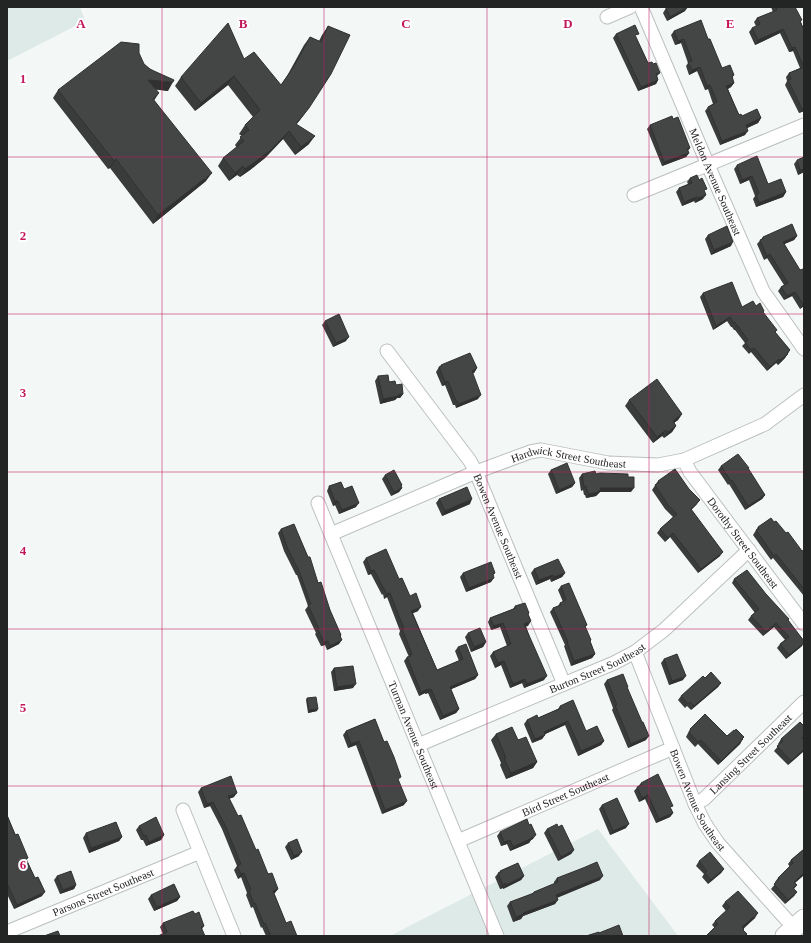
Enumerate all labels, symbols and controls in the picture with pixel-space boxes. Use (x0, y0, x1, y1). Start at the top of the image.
text: A (76, 16, 86, 31)
text: B (239, 16, 248, 31)
text: C (401, 16, 411, 31)
text: D (563, 16, 573, 31)
text: E (726, 16, 734, 31)
text: 1 (20, 71, 26, 86)
street label: Meldon Avenue Southeast (687, 126, 744, 237)
text: 2 (20, 228, 26, 243)
text: 3 (20, 385, 27, 400)
street label: Hardwick Street Southeast (509, 444, 626, 470)
street label: Bowen Avenue Southeast (471, 472, 526, 580)
street label: Dorothy Street Southeast (705, 495, 781, 591)
text: 4 (20, 543, 27, 558)
street label: Burton Street Southeast (547, 640, 647, 695)
street label: Turman Avenue Southeast (386, 679, 442, 791)
text: 5 (20, 700, 27, 715)
street label: Lansing Street Southeast (707, 712, 794, 796)
street label: Bowen Avenue Southeast (668, 747, 728, 853)
street label: Bird Street Southeast (520, 770, 611, 819)
text: 6 (20, 857, 27, 872)
street label: Parsons Street Southeast (51, 866, 155, 918)

